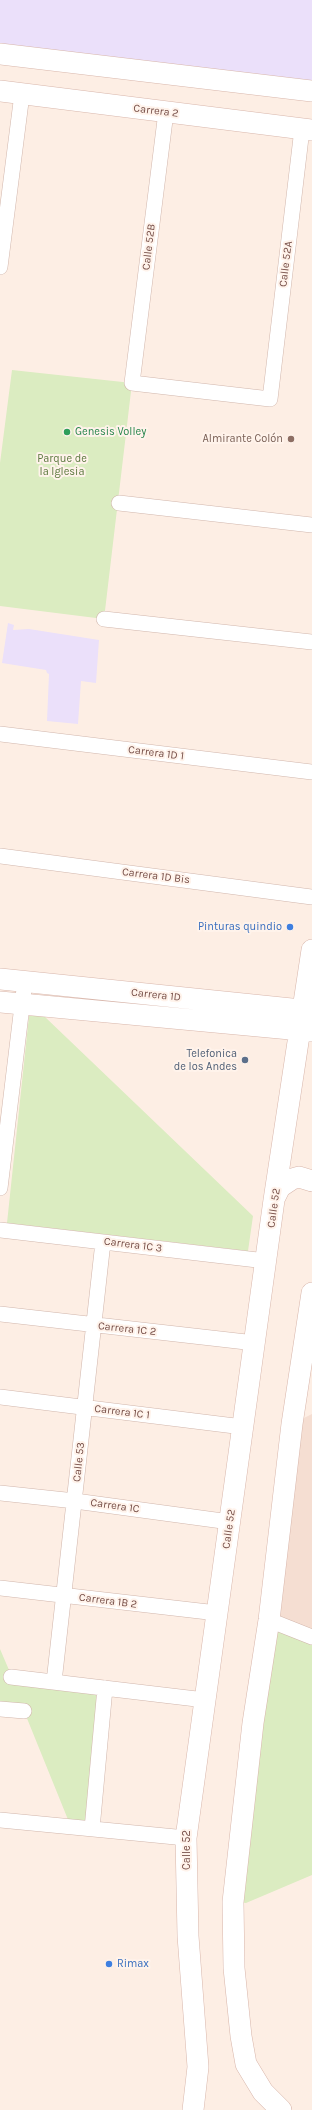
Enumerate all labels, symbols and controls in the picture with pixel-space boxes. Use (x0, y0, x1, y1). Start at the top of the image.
street label: Carrera 2 (133, 102, 179, 120)
street label: Calle 52B (140, 223, 158, 271)
street label: Calle 52A (277, 240, 295, 288)
place label: Genesis Volley (75, 425, 146, 439)
marker: Genesis Volley (62, 427, 72, 437)
place label: Almirante Colón (202, 432, 283, 446)
marker: Almirante Colón (286, 434, 296, 444)
park label: Parque de la Iglesia (37, 452, 87, 478)
street label: Carrera 1D 1 (127, 743, 185, 763)
street label: Carrera 1D Bis (121, 865, 191, 887)
place label: Pinturas quindio (198, 920, 282, 934)
marker: Pinturas quindio (285, 922, 295, 932)
street label: Carrera 1D (130, 986, 182, 1004)
place label: Telefonica de los Andes (174, 1047, 237, 1073)
marker: Telefonica de los Andes (240, 1055, 250, 1065)
street label: Calle 52 (265, 1187, 283, 1229)
street label: Carrera 1C 3 (103, 1235, 163, 1255)
street label: Carrera 1C 2 (97, 1319, 157, 1339)
street label: Carrera 1C 1 (94, 1402, 150, 1422)
street label: Calle 53 (70, 1441, 88, 1483)
street label: Carrera 1C (90, 1496, 140, 1516)
street label: Calle 52 (220, 1508, 238, 1550)
street label: Carrera 1B 2 (78, 1591, 138, 1611)
street label: Calle 52 (180, 1830, 194, 1870)
place label: Rimax (117, 1957, 149, 1971)
marker: Rimax (104, 1959, 114, 1969)

